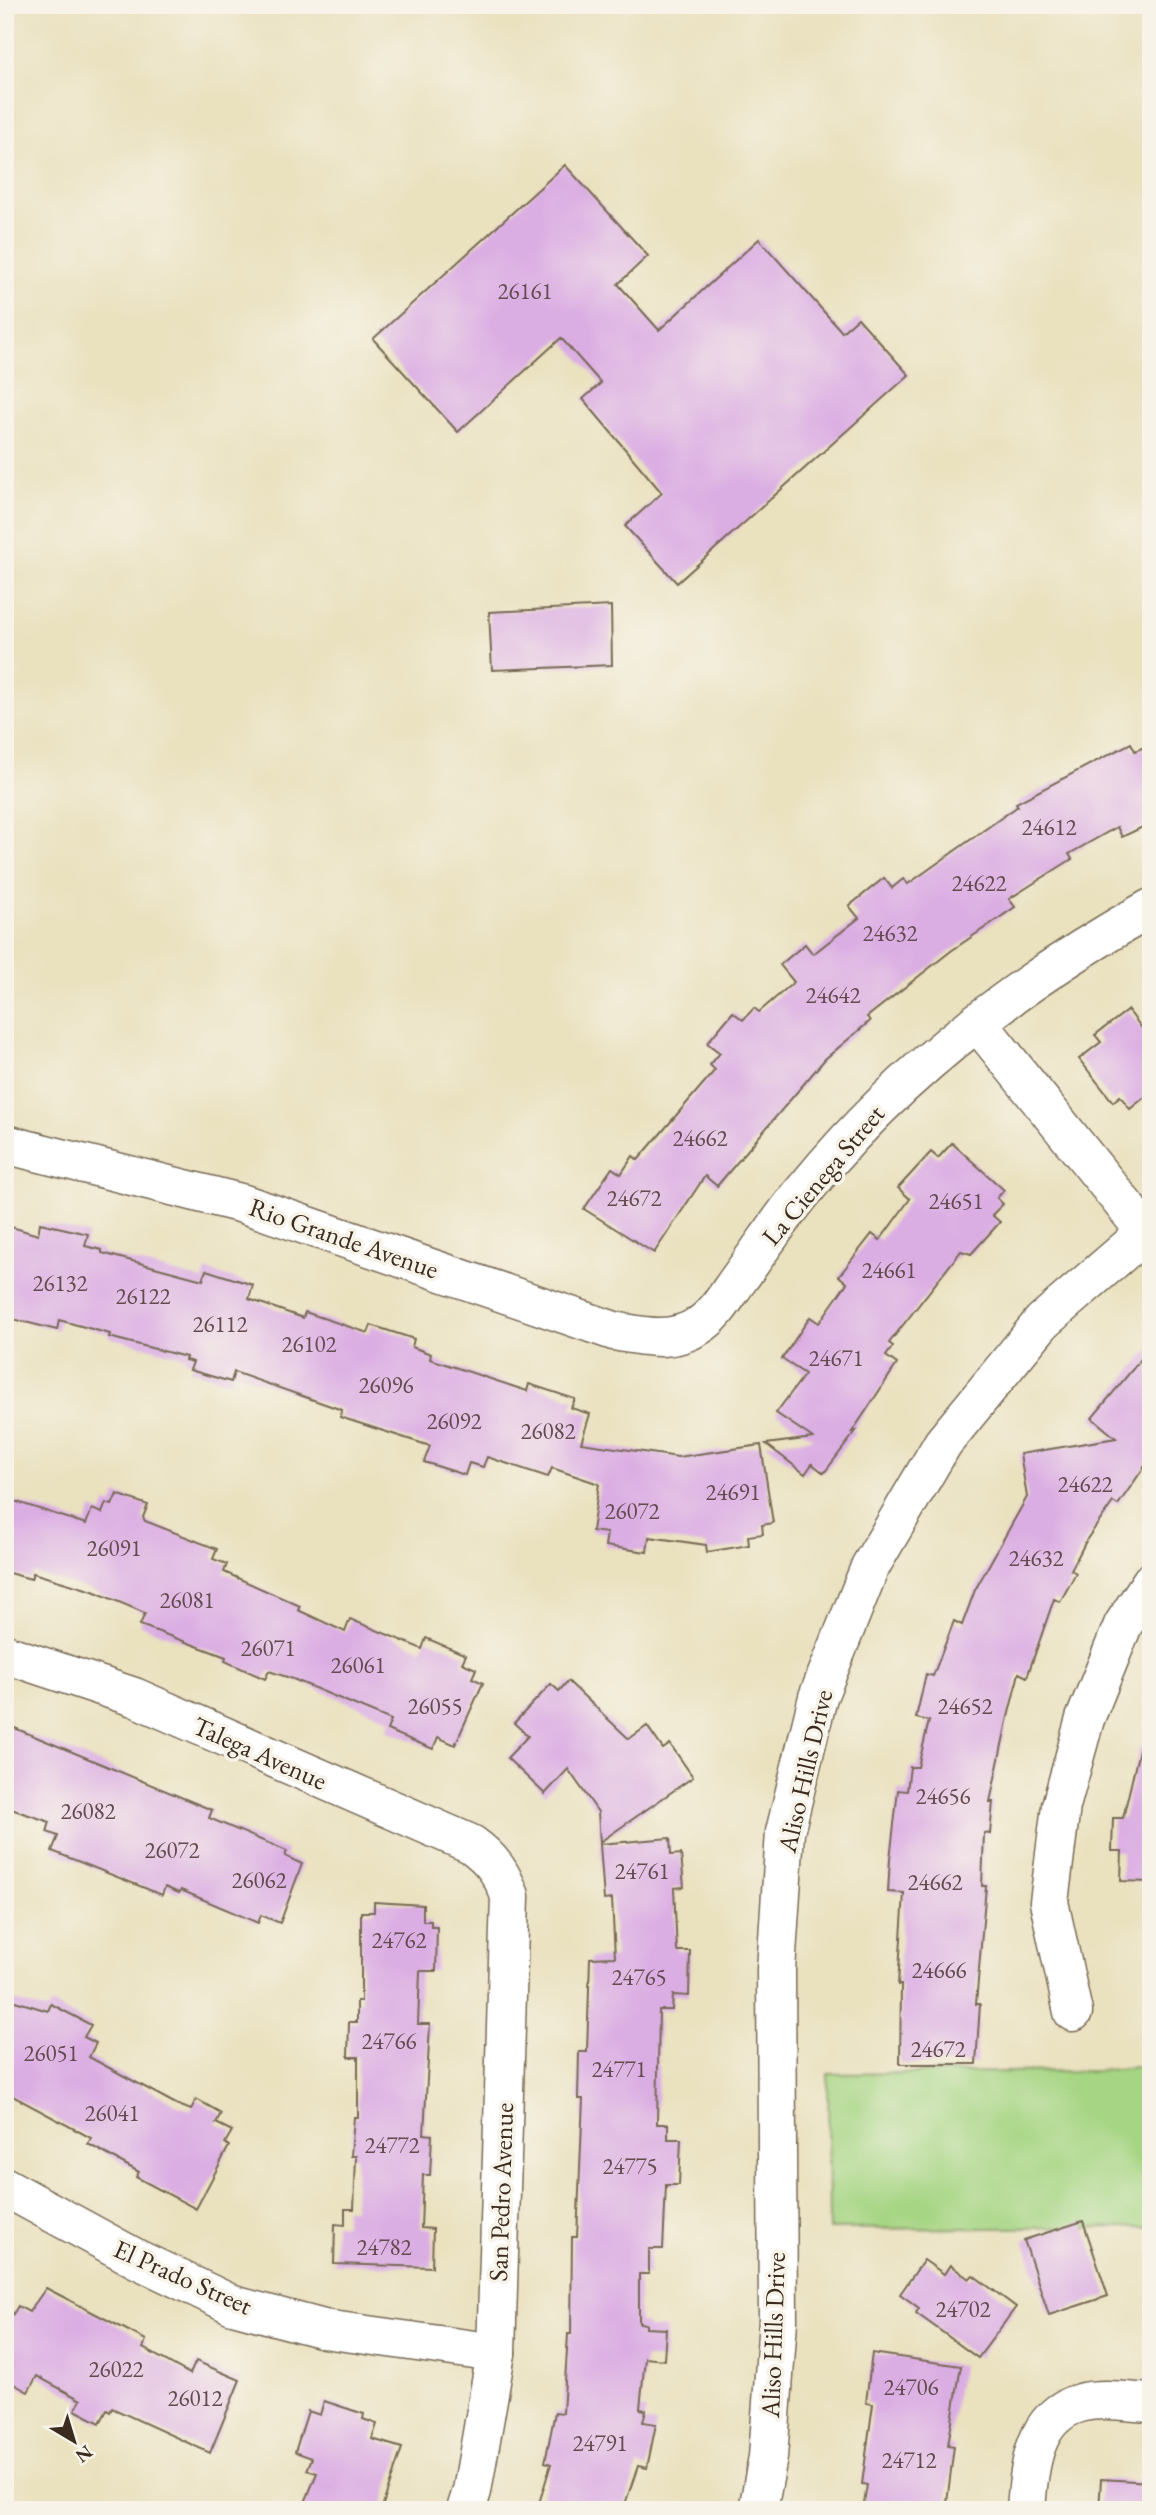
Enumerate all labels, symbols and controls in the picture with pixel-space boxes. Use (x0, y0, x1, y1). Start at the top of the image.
house number: 26161 (497, 276, 553, 306)
house number: 24612 (1021, 812, 1077, 842)
house number: 24622 (951, 868, 1007, 898)
house number: 24632 (862, 918, 918, 948)
house number: 24642 (805, 980, 861, 1010)
street label: La Cienega Street (754, 1098, 892, 1252)
house number: 24662 (672, 1123, 728, 1153)
house number: 24672 (606, 1183, 662, 1213)
house number: 24651 (928, 1186, 984, 1216)
street label: Rio Grande Avenue (245, 1190, 443, 1286)
house number: 24661 (861, 1255, 917, 1285)
house number: 26132 (32, 1268, 88, 1298)
house number: 26122 (115, 1281, 171, 1311)
house number: 26112 (192, 1309, 248, 1339)
house number: 26102 (281, 1329, 337, 1359)
house number: 24671 (808, 1343, 864, 1373)
house number: 26096 (358, 1370, 414, 1400)
house number: 26092 (426, 1406, 482, 1436)
house number: 26082 (520, 1416, 576, 1446)
house number: 24622 (1057, 1469, 1113, 1499)
house number: 24691 (705, 1477, 761, 1507)
house number: 26072 (604, 1496, 660, 1526)
house number: 26091 (86, 1533, 142, 1563)
house number: 24632 (1008, 1543, 1064, 1573)
house number: 26081 (159, 1585, 215, 1615)
house number: 26071 (240, 1633, 296, 1663)
house number: 26061 (330, 1650, 386, 1680)
street label: Aliso Hills Drive (770, 1686, 840, 1857)
house number: 26055 (407, 1691, 463, 1721)
house number: 24652 (937, 1691, 993, 1721)
street label: Talega Avenue (188, 1708, 332, 1798)
house number: 24656 (915, 1781, 971, 1811)
house number: 26082 (60, 1796, 116, 1826)
house number: 26072 (144, 1835, 200, 1865)
house number: 24761 (614, 1856, 670, 1886)
house number: 26062 (231, 1865, 287, 1895)
house number: 24662 (907, 1867, 963, 1897)
house number: 24762 (371, 1925, 427, 1955)
house number: 24666 (911, 1955, 967, 1985)
house number: 24765 (611, 1962, 667, 1992)
house number: 24766 (361, 2026, 417, 2056)
house number: 24672 (910, 2034, 966, 2064)
house number: 26051 (23, 2038, 79, 2068)
house number: 24771 (591, 2054, 647, 2084)
house number: 26041 (84, 2098, 140, 2128)
street label: San Pedro Avenue (481, 2102, 521, 2282)
house number: 24772 (364, 2130, 420, 2160)
house number: 24775 (602, 2151, 658, 2181)
street label: El Prado Street (109, 2231, 257, 2323)
house number: 24782 (356, 2232, 412, 2262)
street label: Aliso Hills Drive (753, 2251, 793, 2420)
house number: 24702 (935, 2294, 991, 2324)
house number: 26022 (88, 2354, 144, 2384)
house number: 24706 (883, 2372, 939, 2402)
house number: 26012 (167, 2383, 223, 2413)
north arrow (38, 2406, 108, 2476)
house number: 24791 (572, 2428, 628, 2458)
text: N (70, 2439, 98, 2469)
house number: 24712 (881, 2445, 937, 2475)

